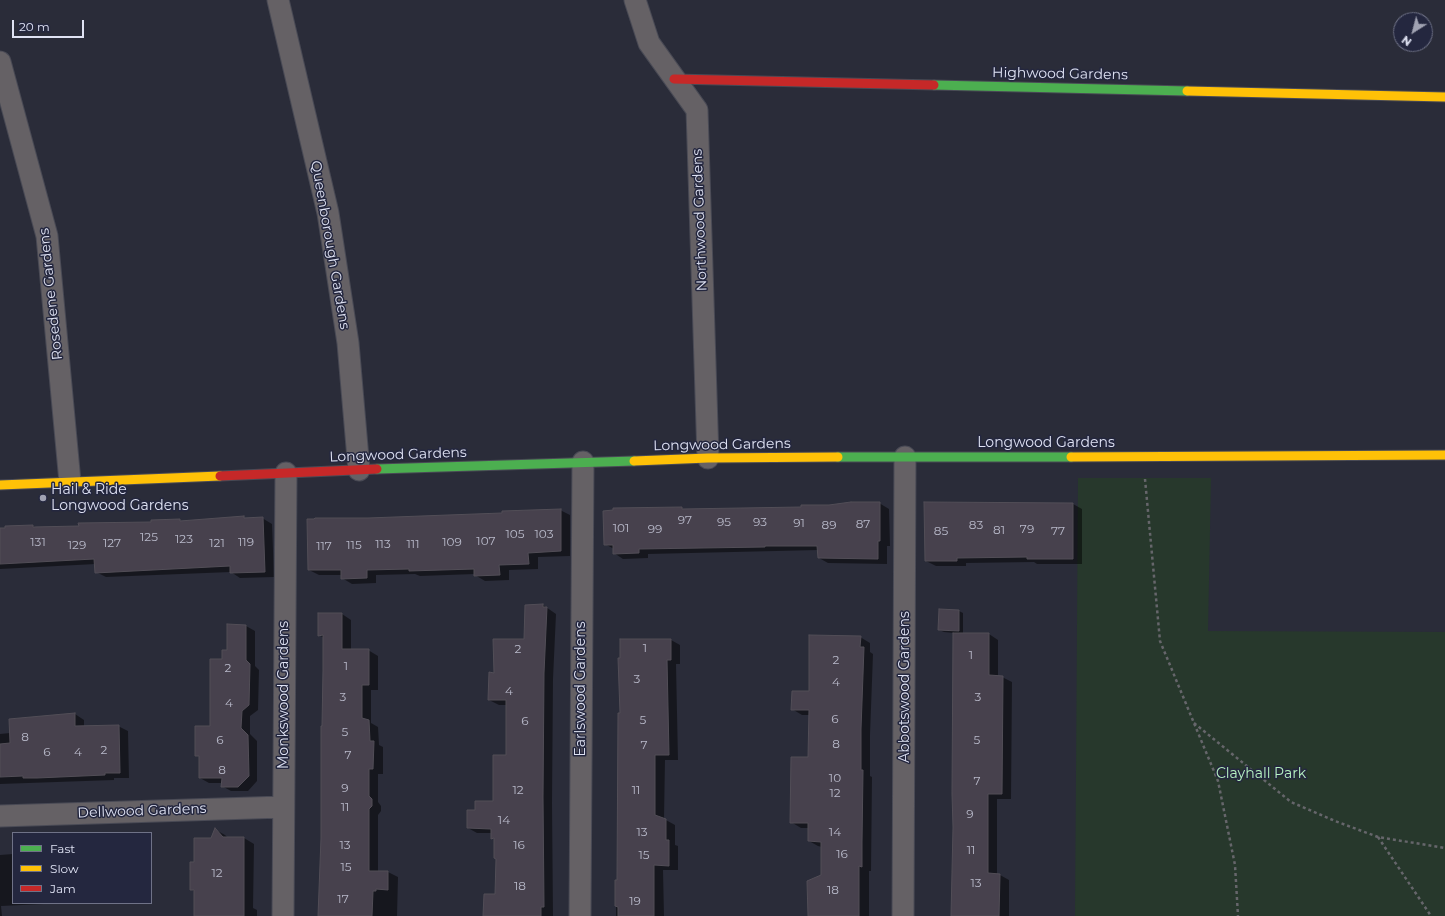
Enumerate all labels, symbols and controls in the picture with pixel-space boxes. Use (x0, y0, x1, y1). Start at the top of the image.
scale bar (14, 12, 86, 38)
north arrow (1393, 12, 1433, 52)
text: 20 m (19, 19, 50, 34)
text: N (1399, 33, 1414, 49)
street label: Highwood Gardens (992, 64, 1128, 84)
street label: Northwood Gardens (689, 148, 711, 292)
street label: Queenborough Gardens (307, 159, 353, 331)
street label: Rosedene Gardens (36, 227, 66, 361)
street label: Longwood Gardens (653, 435, 791, 455)
street label: Longwood Gardens (977, 435, 1115, 451)
street label: Longwood Gardens (329, 444, 467, 466)
place label: Hail & Ride Longwood Gardens (51, 482, 189, 514)
marker: Hail & Ride Longwood Gardens (38, 493, 48, 503)
house number: 97 (678, 513, 692, 527)
house number: 95 (717, 515, 731, 529)
house number: 93 (753, 515, 767, 529)
house number: 91 (793, 516, 805, 530)
house number: 87 (856, 517, 870, 531)
house number: 89 (822, 518, 836, 532)
house number: 83 (969, 518, 983, 532)
house number: 101 (613, 521, 629, 535)
house number: 99 (648, 522, 662, 536)
house number: 79 (1020, 522, 1034, 536)
house number: 81 (993, 523, 1005, 537)
house number: 85 (934, 524, 948, 538)
house number: 77 (1051, 524, 1065, 538)
house number: 105 (505, 527, 525, 541)
house number: 103 (535, 527, 553, 541)
house number: 125 (140, 530, 158, 544)
house number: 123 (175, 532, 193, 546)
house number: 107 (476, 534, 496, 548)
house number: 131 (30, 535, 46, 549)
house number: 119 (238, 535, 254, 549)
house number: 109 (442, 535, 462, 549)
house number: 127 (103, 536, 121, 550)
house number: 121 (209, 536, 225, 550)
house number: 113 (375, 537, 391, 551)
house number: 111 (407, 537, 419, 551)
house number: 129 (68, 538, 86, 552)
house number: 115 (346, 538, 362, 552)
house number: 117 (316, 539, 332, 553)
street label: Abbotswood Gardens (897, 611, 913, 763)
street label: Monkswood Gardens (276, 621, 292, 769)
street label: Earlswood Gardens (573, 621, 589, 757)
house number: 1 (643, 641, 647, 655)
house number: 2 (515, 642, 521, 656)
house number: 1 (969, 648, 973, 662)
house number: 2 (833, 653, 839, 667)
house number: 1 (344, 659, 348, 673)
house number: 2 (225, 661, 231, 675)
house number: 3 (634, 672, 640, 686)
house number: 4 (832, 675, 840, 689)
house number: 4 (505, 684, 513, 698)
house number: 3 (340, 690, 346, 704)
house number: 3 (975, 690, 981, 704)
house number: 4 (225, 696, 233, 710)
house number: 6 (831, 712, 839, 726)
house number: 5 (640, 713, 646, 727)
house number: 6 (521, 714, 529, 728)
house number: 5 (342, 725, 348, 739)
house number: 8 (21, 730, 29, 744)
house number: 6 (216, 733, 224, 747)
house number: 5 (974, 733, 980, 747)
house number: 8 (832, 737, 840, 751)
house number: 7 (640, 738, 648, 752)
house number: 2 (101, 743, 107, 757)
house number: 6 (43, 745, 51, 759)
house number: 4 (74, 745, 82, 759)
house number: 7 (344, 748, 352, 762)
house number: 8 (218, 763, 226, 777)
park label: Clayhall Park (1216, 766, 1306, 782)
house number: 10 (829, 771, 841, 785)
house number: 7 (973, 774, 981, 788)
house number: 9 (341, 781, 349, 795)
house number: 12 (512, 783, 524, 797)
house number: 11 (632, 783, 640, 797)
house number: 12 (829, 786, 841, 800)
street label: Dellwood Gardens (77, 800, 207, 822)
house number: 11 (341, 800, 349, 814)
house number: 9 (966, 807, 974, 821)
house number: 14 (498, 813, 510, 827)
house number: 13 (636, 825, 648, 839)
house number: 14 (829, 825, 841, 839)
legend (12, 832, 152, 904)
house number: 13 (339, 838, 351, 852)
house number: 16 (513, 838, 525, 852)
text: Fast (50, 841, 75, 856)
house number: 11 (967, 843, 975, 857)
house number: 16 (836, 847, 848, 861)
house number: 15 (638, 848, 650, 862)
house number: 15 (340, 860, 352, 874)
text: Slow (50, 861, 79, 876)
house number: 12 (211, 866, 223, 880)
house number: 13 (970, 876, 982, 890)
house number: 18 (514, 879, 526, 893)
text: Jam (50, 881, 76, 896)
house number: 18 (827, 883, 839, 897)
house number: 17 (337, 892, 349, 906)
house number: 19 (629, 894, 641, 908)

